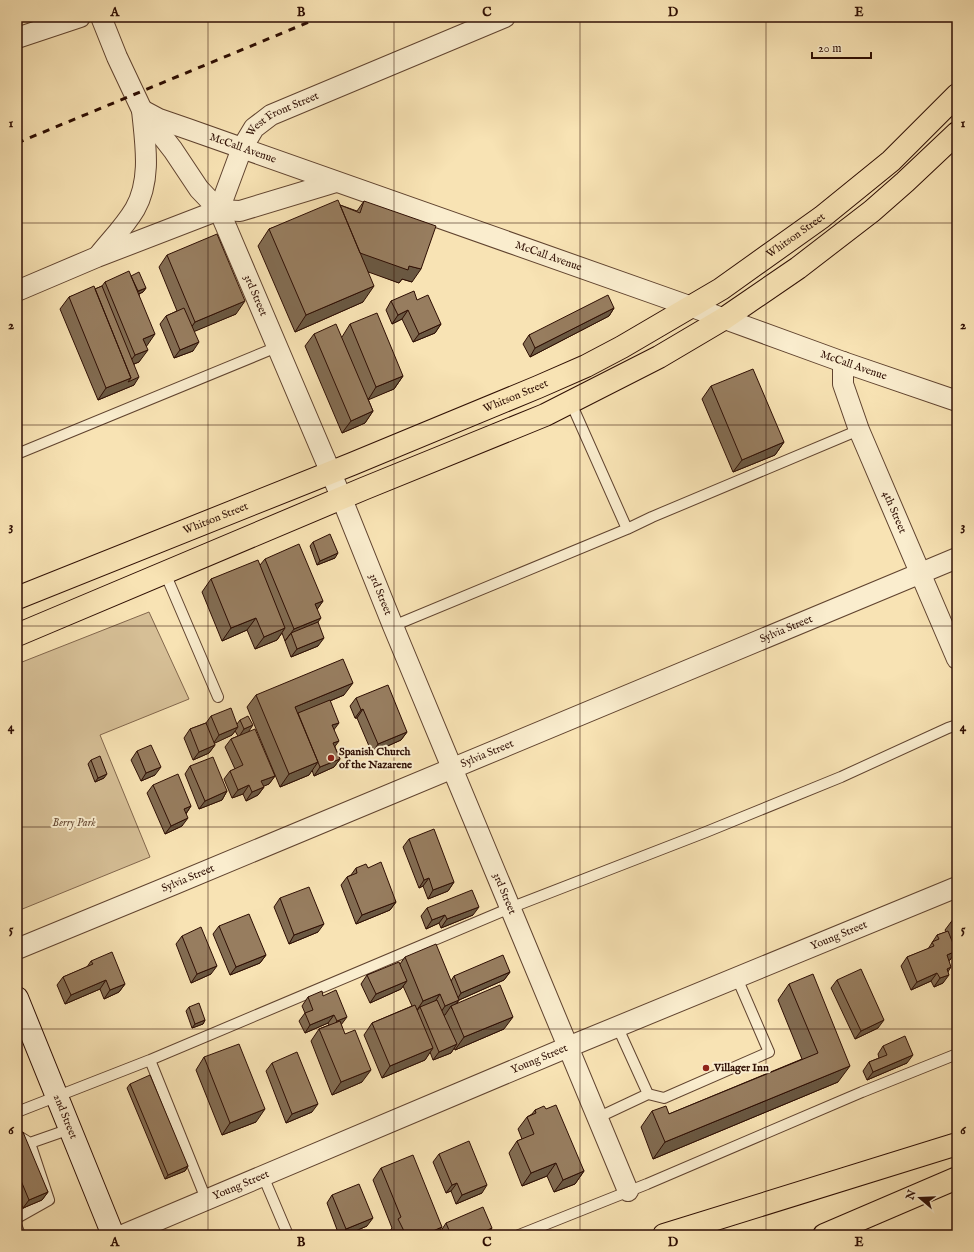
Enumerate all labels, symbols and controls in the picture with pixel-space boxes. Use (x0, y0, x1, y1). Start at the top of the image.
text: A (110, 4, 121, 21)
text: B (297, 4, 306, 21)
text: C (482, 4, 492, 21)
text: D (668, 4, 679, 21)
text: E (854, 4, 864, 21)
scale bar (812, 34, 871, 60)
text: 20 m (818, 41, 841, 56)
street label: West Front Street (243, 89, 321, 139)
text: 1 (9, 115, 14, 132)
text: 1 (961, 115, 966, 132)
street label: McCall Avenue (208, 130, 278, 167)
street label: Whitson Street (764, 210, 829, 261)
street label: McCall Avenue (513, 238, 584, 275)
street label: 3rd Street (240, 273, 270, 319)
text: 2 (8, 317, 14, 334)
text: 2 (960, 317, 966, 334)
street label: McCall Avenue (818, 347, 889, 384)
street label: Whitson Street (481, 376, 550, 416)
street label: 4th Street (879, 489, 909, 536)
street label: Whitson Street (181, 499, 251, 538)
text: 3 (9, 518, 14, 535)
text: 3 (961, 518, 966, 535)
street label: 3rd Street (366, 571, 395, 617)
street label: Sylvia Street (758, 612, 815, 646)
text: 4 (8, 719, 15, 736)
text: 4 (960, 719, 967, 736)
street label: Sylvia Street (459, 737, 516, 771)
place label: Spanish Church of the Nazarene (339, 745, 412, 772)
marker: Spanish Church of the Nazarene (326, 753, 336, 763)
park label: Berry Park (52, 816, 96, 830)
street label: Sylvia Street (159, 861, 217, 896)
street label: 3rd Street (489, 871, 519, 917)
street label: Young Street (808, 918, 870, 953)
text: 5 (9, 921, 14, 938)
text: 5 (961, 921, 966, 938)
street label: Young Street (509, 1041, 570, 1077)
place label: Villager Inn (713, 1061, 769, 1075)
marker: Villager Inn (701, 1063, 711, 1073)
street label: 2nd Street (50, 1092, 80, 1141)
text: 6 (8, 1122, 14, 1139)
text: 6 (960, 1122, 966, 1139)
street label: Young Street (211, 1167, 271, 1203)
north arrow (900, 1178, 940, 1218)
text: N (903, 1188, 920, 1203)
text: A (110, 1234, 121, 1251)
text: B (297, 1234, 306, 1251)
text: C (482, 1234, 492, 1251)
text: D (668, 1234, 679, 1251)
text: E (854, 1234, 864, 1251)

